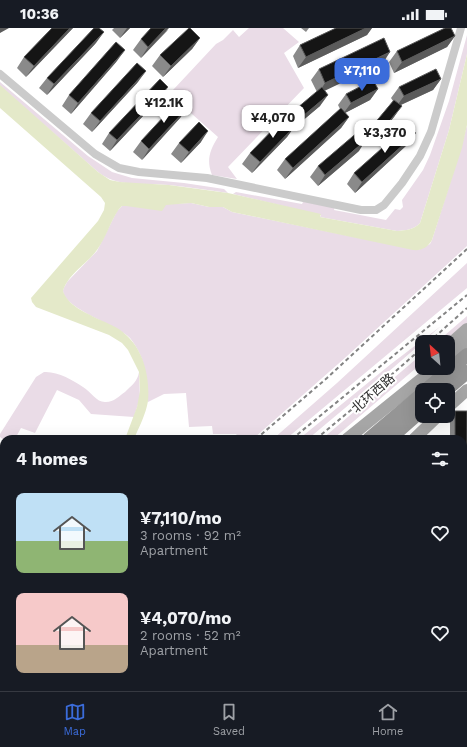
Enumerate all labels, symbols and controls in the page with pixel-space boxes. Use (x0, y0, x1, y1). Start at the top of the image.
text: 10:36 (20, 5, 59, 23)
pin: ¥7,110 (329, 58, 395, 92)
text: ¥7,110 (343, 63, 381, 78)
pin: ¥12.1K (131, 90, 197, 124)
text: ¥12.1K (144, 95, 184, 110)
pin: ¥4,070 (240, 105, 306, 139)
text: ¥4,070 (251, 110, 295, 125)
pin: ¥3,370 (352, 120, 418, 154)
text: ¥3,370 (363, 125, 407, 140)
north arrow (415, 335, 455, 375)
map controls (415, 335, 455, 423)
street label: 北环西路 (348, 370, 398, 416)
button: locate (415, 383, 455, 423)
icon: filters (429, 448, 451, 470)
text: 4 homes (16, 449, 87, 469)
text: ¥7,110/mo (140, 508, 222, 528)
icon: home (48, 509, 96, 557)
icon: heart (429, 522, 451, 544)
text: 3 rooms · 92 m² (140, 528, 241, 543)
text: Apartment (140, 543, 208, 558)
text: ¥4,070/mo (140, 608, 232, 628)
icon: home (48, 609, 96, 657)
icon: heart (429, 622, 451, 644)
text: 2 rooms · 52 m² (140, 628, 240, 643)
text: Apartment (140, 643, 208, 658)
tab: Map (64, 701, 86, 738)
tab: Saved (213, 701, 245, 738)
tab: Home (372, 701, 403, 738)

